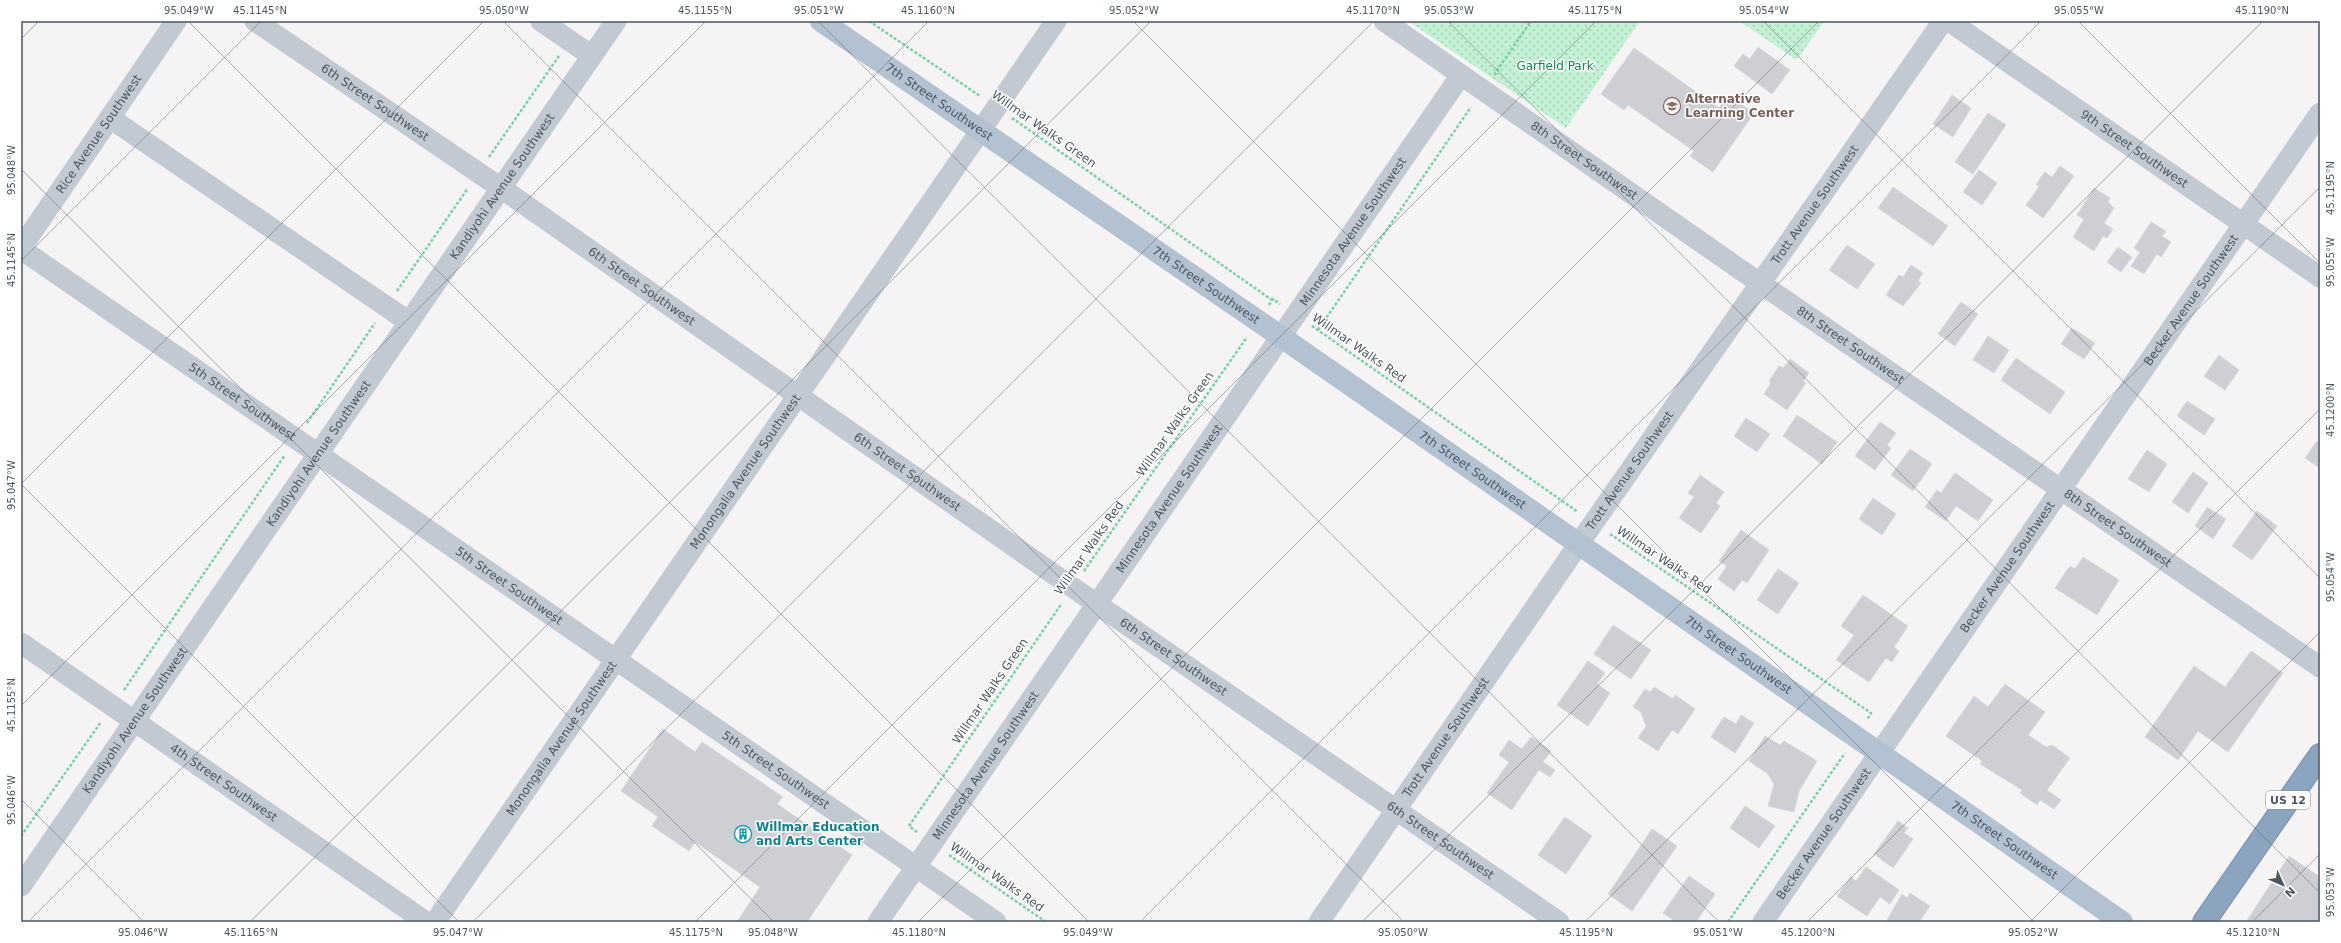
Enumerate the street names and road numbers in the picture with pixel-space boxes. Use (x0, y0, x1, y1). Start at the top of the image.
street label: 7th Street Southwest (882, 60, 996, 144)
street label: 6th Street Southwest (318, 61, 432, 144)
street label: Rice Avenue Southwest (53, 72, 145, 196)
street label: Willmar Walks Green (989, 88, 1099, 170)
street label: 9th Street Southwest (2078, 107, 2191, 191)
street label: Kandiyohi Avenue Southwest (447, 110, 558, 262)
street label: 8th Street Southwest (1528, 118, 1641, 203)
street label: Trott Avenue Southwest (1768, 142, 1862, 268)
street label: Minnesota Avenue Southwest (1297, 154, 1409, 309)
street label: Becker Avenue Southwest (2141, 231, 2241, 369)
street label: 7th Street Southwest (1150, 243, 1263, 327)
street label: 6th Street Southwest (586, 244, 698, 329)
street label: 8th Street Southwest (1794, 303, 1907, 387)
street label: Willmar Walks Red (1310, 310, 1408, 386)
street label: 5th Street Southwest (186, 360, 299, 444)
street label: Willmar Walks Green (1134, 369, 1216, 479)
street label: Kandiyohi Avenue Southwest (263, 377, 374, 529)
street label: Monongalia Avenue Southwest (687, 391, 804, 552)
street label: Trott Avenue Southwest (1583, 408, 1676, 534)
street label: Minnesota Avenue Southwest (1113, 421, 1226, 576)
street label: 7th Street Southwest (1416, 428, 1529, 512)
street label: 6th Street Southwest (851, 430, 964, 514)
street label: 8th Street Southwest (2061, 487, 2174, 570)
street label: Becker Avenue Southwest (1957, 498, 2058, 635)
street label: Willmar Walks Red (1051, 499, 1127, 597)
street label: Willmar Walks Red (1614, 523, 1714, 597)
street label: 5th Street Southwest (453, 544, 566, 628)
street label: 7th Street Southwest (1682, 613, 1795, 697)
street label: 6th Street Southwest (1117, 615, 1230, 699)
street label: Willmar Walks Green (949, 635, 1031, 747)
street label: Kandiyohi Avenue Southwest (80, 644, 190, 796)
street label: Monongalia Avenue Southwest (503, 658, 620, 818)
street label: Trott Avenue Southwest (1399, 674, 1492, 801)
street label: Minnesota Avenue Southwest (930, 688, 1042, 843)
street label: 5th Street Southwest (719, 728, 832, 812)
street label: 4th Street Southwest (167, 741, 280, 825)
street label: Becker Avenue Southwest (1774, 765, 1874, 902)
road number: US 12 (2266, 791, 2310, 809)
street label: 7th Street Southwest (1948, 798, 2061, 882)
street label: 6th Street Southwest (1384, 799, 1497, 882)
street label: Willmar Walks Red (948, 839, 1046, 915)

